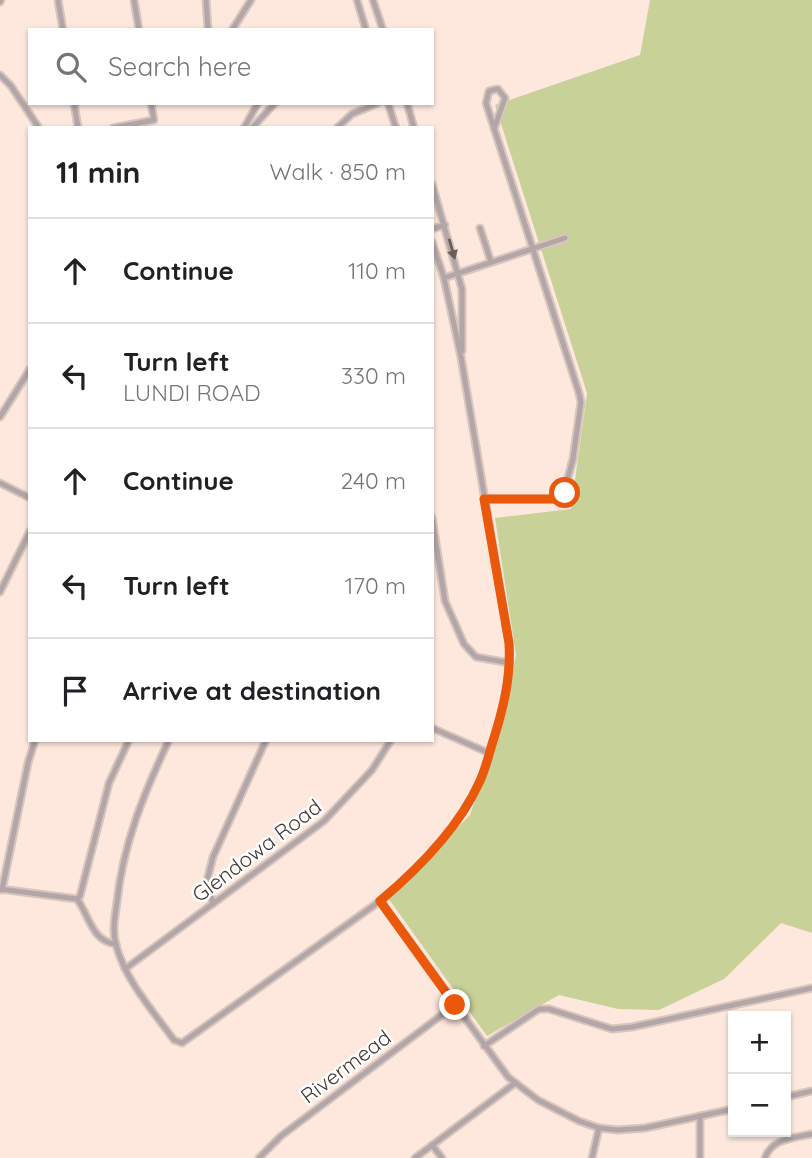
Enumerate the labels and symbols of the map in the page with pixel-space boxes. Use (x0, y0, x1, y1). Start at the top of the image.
one-way arrow (447, 238, 458, 260)
route start (549, 477, 580, 508)
street label: Glendowa Road (187, 793, 326, 907)
route end (439, 989, 470, 1020)
street label: Rivermead (295, 1024, 396, 1109)

